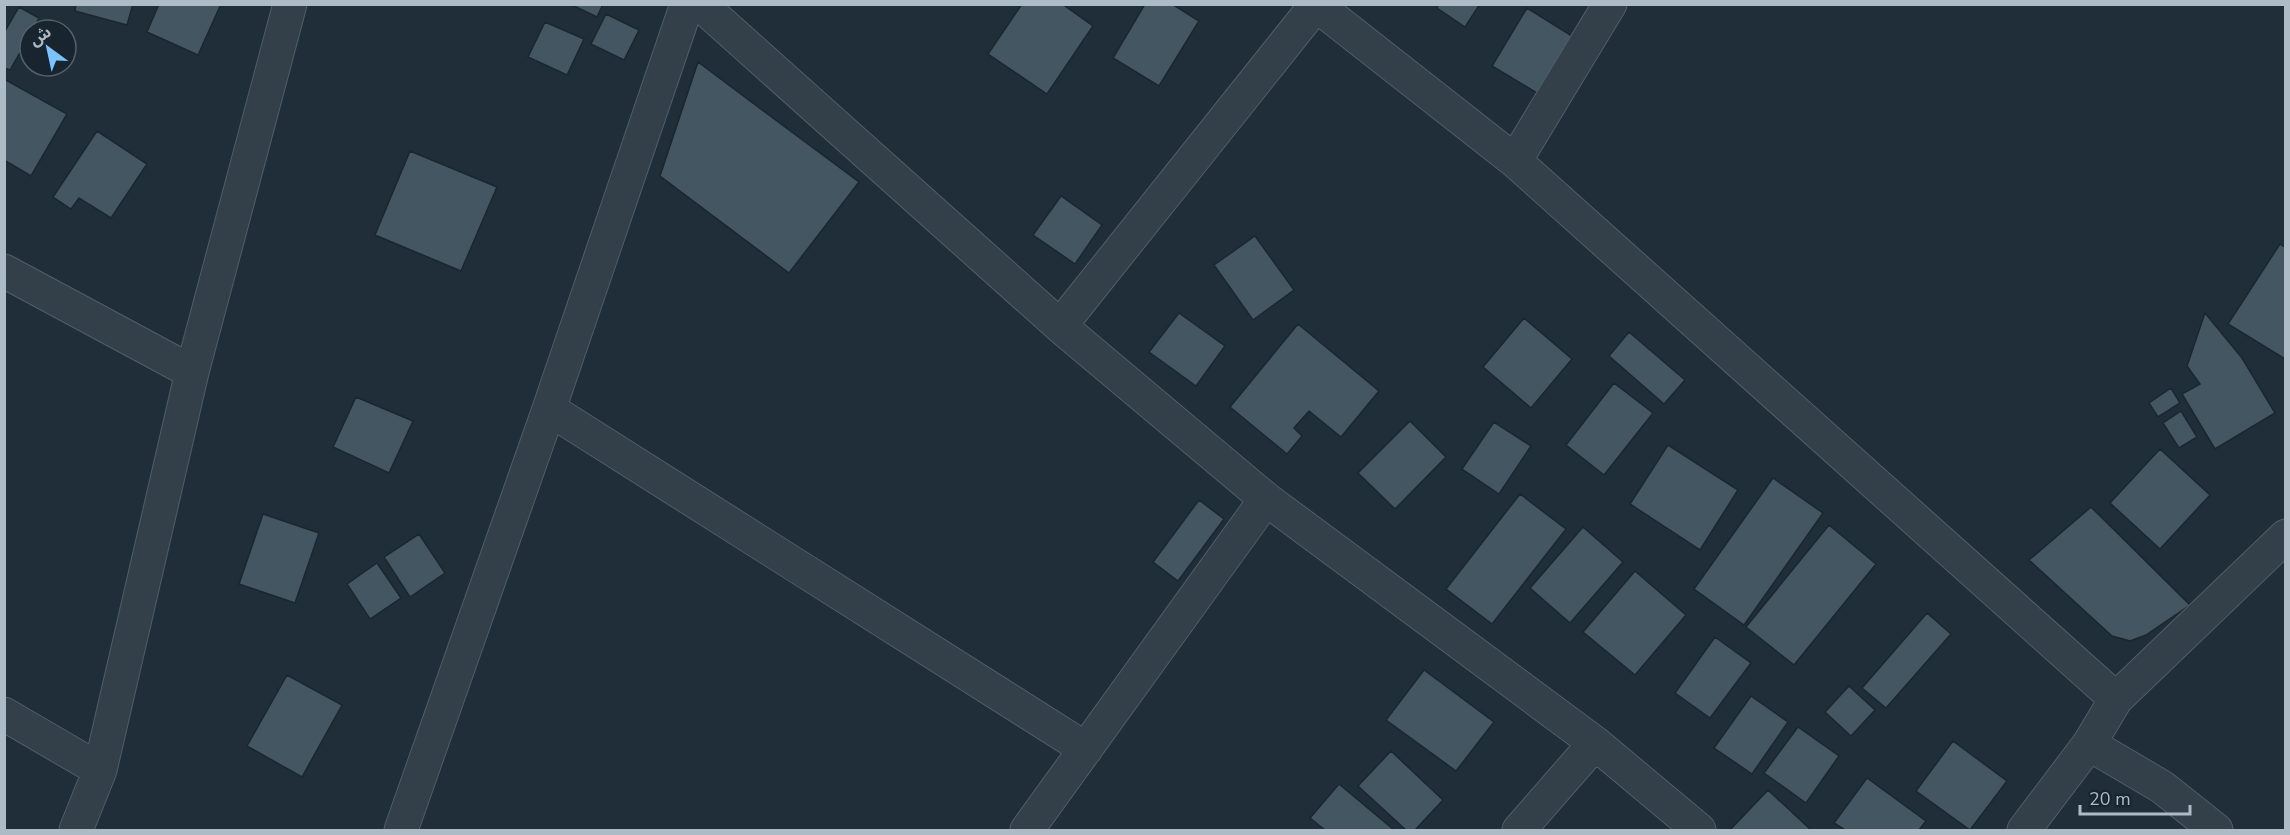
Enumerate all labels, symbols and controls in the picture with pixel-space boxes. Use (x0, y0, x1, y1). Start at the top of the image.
north arrow (18, 18, 78, 78)
text: ش (25, 21, 56, 51)
scale bar (2080, 778, 2190, 816)
text: 20 m (2089, 787, 2131, 811)

